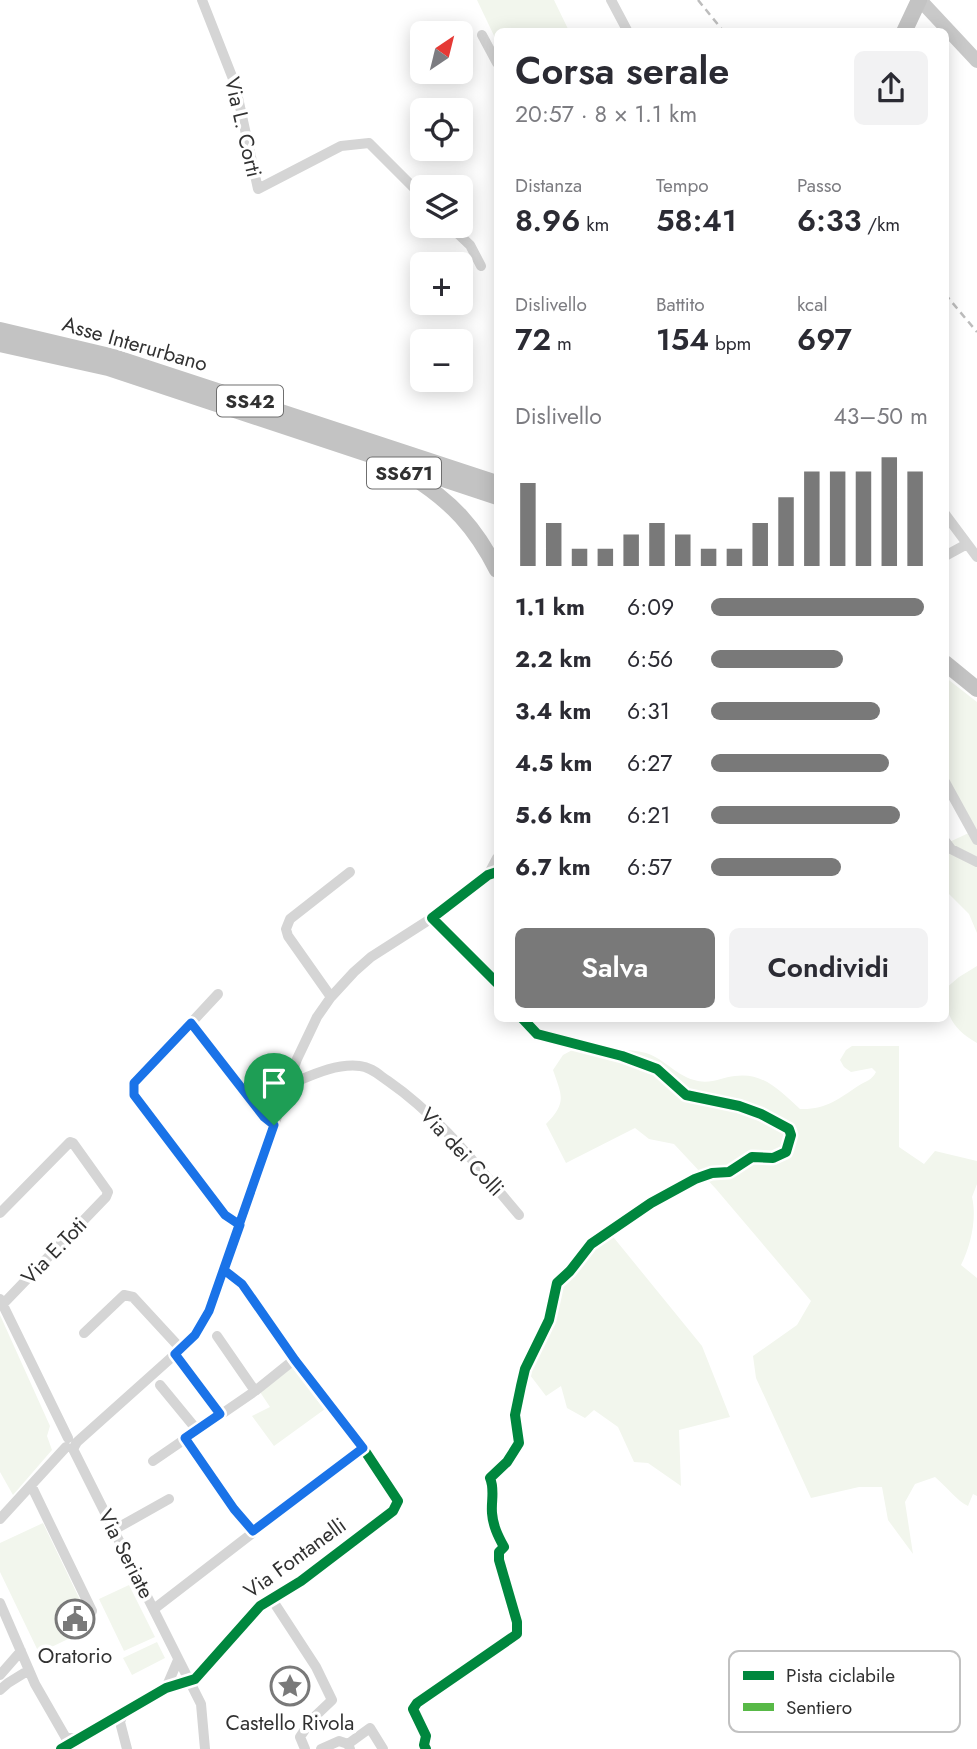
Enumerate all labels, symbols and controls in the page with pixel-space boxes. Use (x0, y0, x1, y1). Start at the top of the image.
north arrow (410, 21, 472, 84)
map controls (410, 21, 473, 392)
text: Corsa serale (515, 43, 729, 98)
button: share (854, 51, 928, 125)
street label: Via L. Corti (217, 74, 269, 180)
text: 20:57 · 8 × 1.1 km (515, 97, 697, 131)
button: locate (410, 98, 473, 161)
text: Distanza (515, 172, 582, 199)
text: Tempo (656, 172, 709, 199)
text: Passo (797, 172, 842, 199)
button: layers (410, 175, 473, 238)
text: 8.96 (515, 199, 580, 242)
text: 58:41 (656, 199, 737, 242)
text: 6:33 (797, 199, 861, 242)
text: km (580, 211, 609, 238)
text: /km (861, 211, 900, 238)
button: + (410, 252, 473, 315)
text: Dislivello (515, 291, 587, 318)
text: Battito (656, 291, 705, 318)
text: kcal (797, 291, 828, 318)
street label: Asse Interurbano (59, 309, 211, 379)
text: 72 (515, 318, 551, 361)
text: 154 (656, 318, 709, 361)
text: 697 (797, 318, 852, 361)
button: − (410, 329, 473, 392)
text: m (551, 330, 572, 357)
text: bpm (709, 330, 751, 357)
road number: SS42 (217, 386, 283, 416)
text: Dislivello (515, 399, 602, 433)
text: 43–50 m (833, 399, 928, 433)
road number: SS671 (367, 458, 441, 488)
text: 1.1 km (515, 590, 585, 624)
text: 6:09 (627, 590, 674, 624)
text: 2.2 km (515, 642, 592, 676)
text: 6:56 (627, 642, 673, 676)
text: 3.4 km (515, 694, 591, 728)
text: 6:31 (627, 694, 670, 728)
text: 4.5 km (515, 746, 592, 780)
text: 6:27 (627, 746, 672, 780)
text: 5.6 km (515, 798, 592, 832)
text: 6:21 (627, 798, 671, 832)
text: 6.7 km (515, 850, 591, 884)
text: 6:57 (627, 850, 672, 884)
button: Salva (515, 928, 715, 1008)
button: Condividi (729, 928, 928, 1008)
pin (244, 1053, 304, 1125)
icon: arrive (255, 1064, 293, 1102)
street label: Via dei Colli (413, 1101, 511, 1203)
street label: Via E.Toti (14, 1211, 94, 1291)
street label: Via Seriate (91, 1504, 161, 1604)
street label: Via Fontanelli (238, 1511, 352, 1605)
public building icon: Oratorio (54, 1598, 96, 1640)
place label: Oratorio (38, 1641, 112, 1671)
legend (729, 1651, 960, 1732)
text: Pista ciclabile (786, 1662, 895, 1689)
place icon: Castello Rivola (269, 1665, 311, 1707)
text: Sentiero (786, 1694, 852, 1721)
place label: Castello Rivola (226, 1708, 354, 1738)

